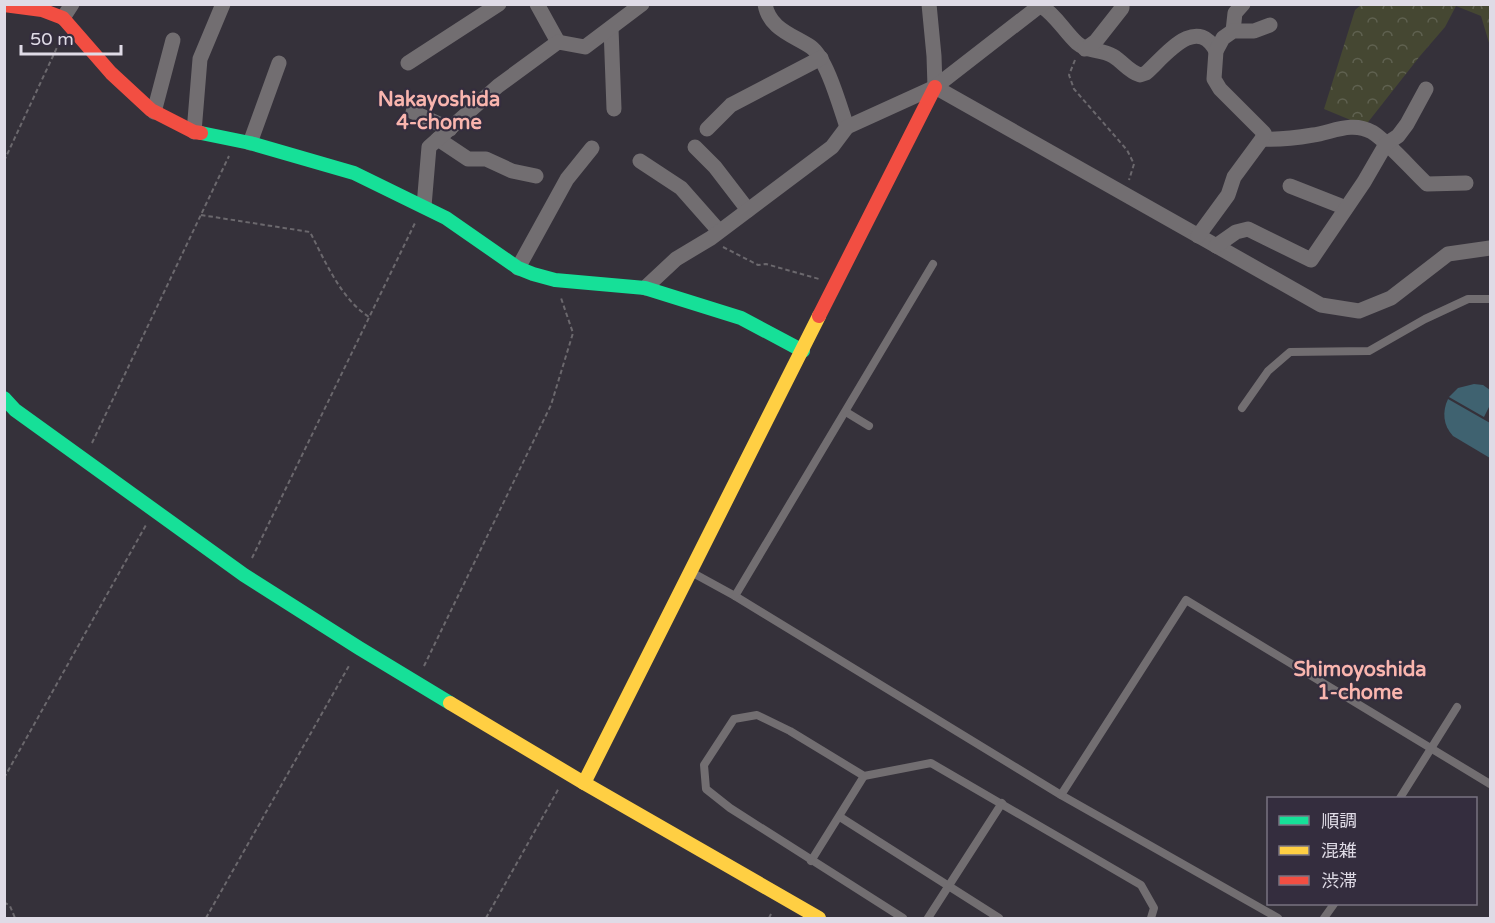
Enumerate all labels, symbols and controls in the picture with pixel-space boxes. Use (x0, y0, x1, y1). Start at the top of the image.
scale bar (21, 18, 122, 56)
text: 50 m (30, 28, 74, 50)
district label: Nakayoshida 4-chome (378, 88, 500, 135)
district label: Shimoyoshida 1-chome (1293, 658, 1427, 705)
legend (1267, 797, 1477, 905)
text: 順調 (1321, 810, 1357, 832)
text: 混雑 (1321, 840, 1357, 862)
text: 渋滞 (1321, 870, 1357, 892)

